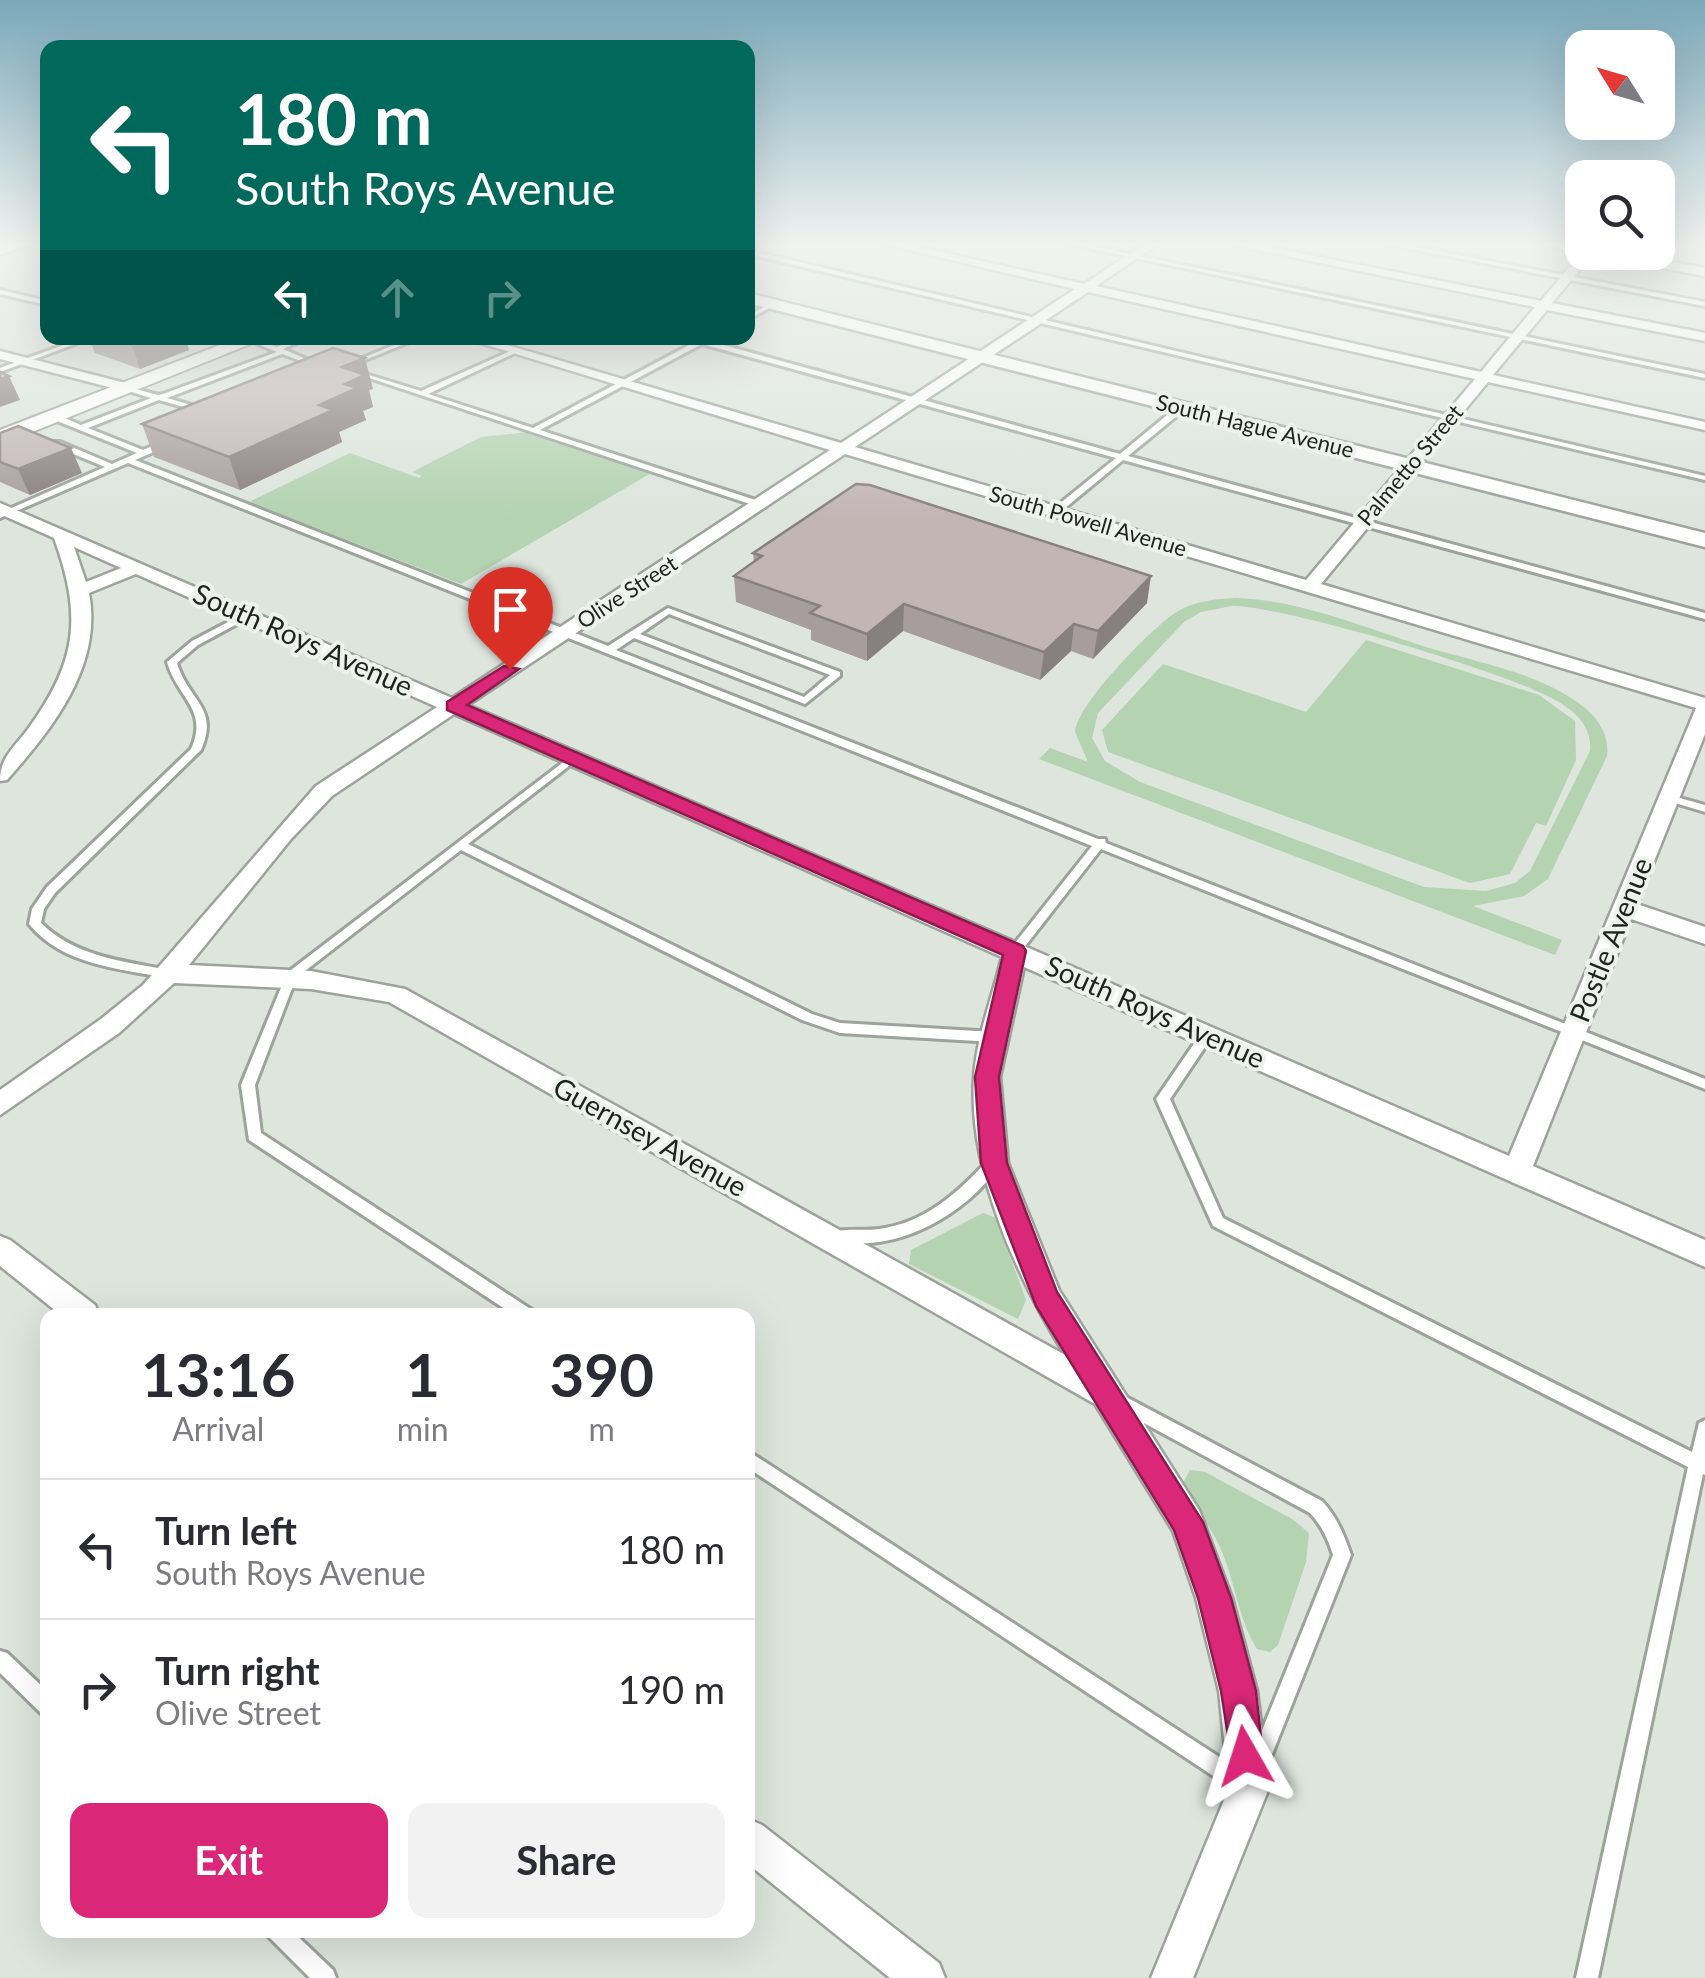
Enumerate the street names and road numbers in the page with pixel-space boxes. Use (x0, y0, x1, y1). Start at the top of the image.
street label: South Hague Avenue (1153, 388, 1357, 463)
street label: Palmetto Street (1351, 399, 1468, 531)
street label: South Powell Avenue (986, 479, 1190, 562)
street label: Olive Street (572, 549, 682, 634)
street label: South Roys Avenue (188, 575, 418, 703)
street label: Postle Avenue (1562, 852, 1659, 1027)
street label: South Roys Avenue (1040, 947, 1270, 1075)
street label: Guernsey Avenue (548, 1069, 753, 1203)

